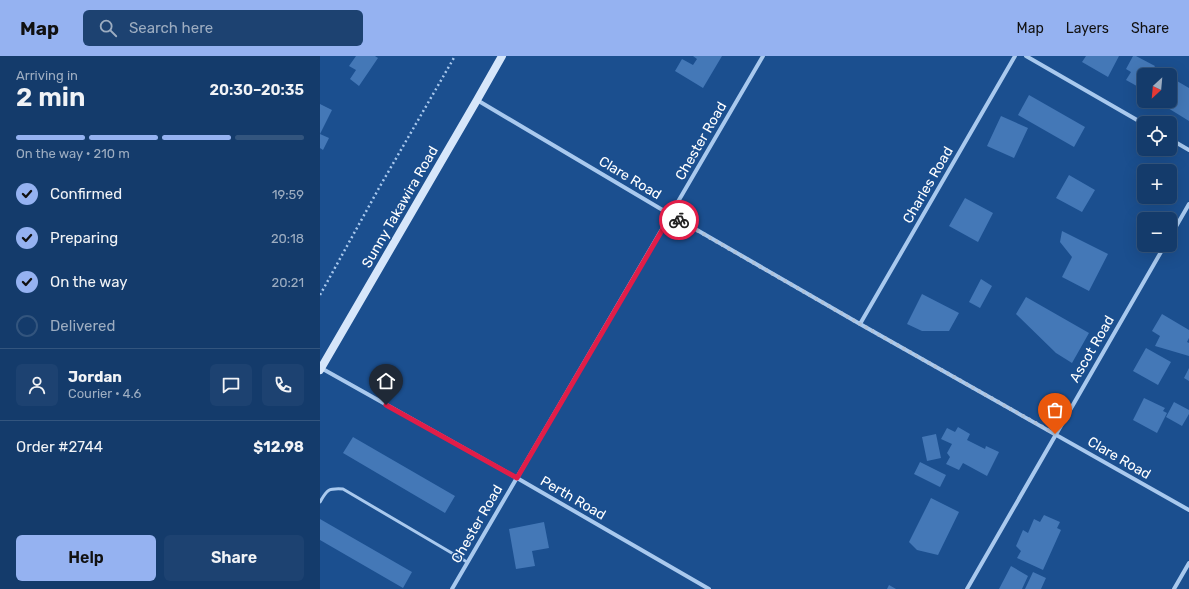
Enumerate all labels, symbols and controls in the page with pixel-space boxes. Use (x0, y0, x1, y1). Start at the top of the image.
search box (83, 10, 363, 46)
text: Map (20, 17, 59, 40)
icon: search (97, 17, 119, 39)
text: Search here (129, 19, 213, 37)
text: Map (1017, 20, 1044, 37)
text: Layers (1066, 20, 1109, 37)
text: Share (1131, 20, 1169, 37)
text: Arriving in (16, 68, 78, 83)
north arrow (1137, 68, 1177, 108)
map controls (1137, 68, 1177, 252)
text: 20:30–20:35 (210, 81, 304, 99)
text: 2 min (16, 82, 85, 113)
street label: Chester Road (672, 99, 730, 183)
button: locate (1137, 116, 1177, 156)
street label: Sunny Takawira Road (358, 143, 442, 271)
street label: Charles Road (899, 144, 957, 226)
text: On the way · 210 m (16, 146, 130, 161)
street label: Clare Road (596, 153, 664, 203)
button: + (1137, 164, 1177, 204)
icon: check (16, 183, 38, 205)
text: Confirmed (50, 185, 122, 203)
text: 19:59 (272, 187, 304, 202)
courier (659, 200, 699, 240)
icon: bike (668, 209, 690, 231)
button: − (1137, 212, 1177, 252)
icon: check (16, 227, 38, 249)
text: Preparing (50, 229, 118, 247)
text: 20:18 (271, 231, 304, 246)
icon: check (16, 271, 38, 293)
text: On the way (50, 273, 128, 291)
text: 20:21 (272, 275, 304, 290)
street label: Ascot Road (1066, 313, 1118, 385)
text: Delivered (50, 317, 115, 335)
button: person (16, 364, 58, 406)
button: chat (210, 364, 252, 406)
button: phone (262, 364, 304, 406)
pin (369, 364, 403, 405)
text: Jordan (68, 368, 122, 386)
icon: home (375, 370, 397, 392)
text: Courier · 4.6 (68, 386, 141, 401)
pin (1038, 393, 1072, 434)
icon: bag (1044, 399, 1066, 421)
street label: Clare Road (1084, 433, 1154, 483)
text: Order #2744 (16, 438, 103, 456)
text: $12.98 (253, 438, 304, 456)
street label: Perth Road (537, 472, 609, 524)
street label: Chester Road (448, 482, 506, 566)
button: Help (16, 535, 156, 581)
button: Share (164, 535, 304, 581)

